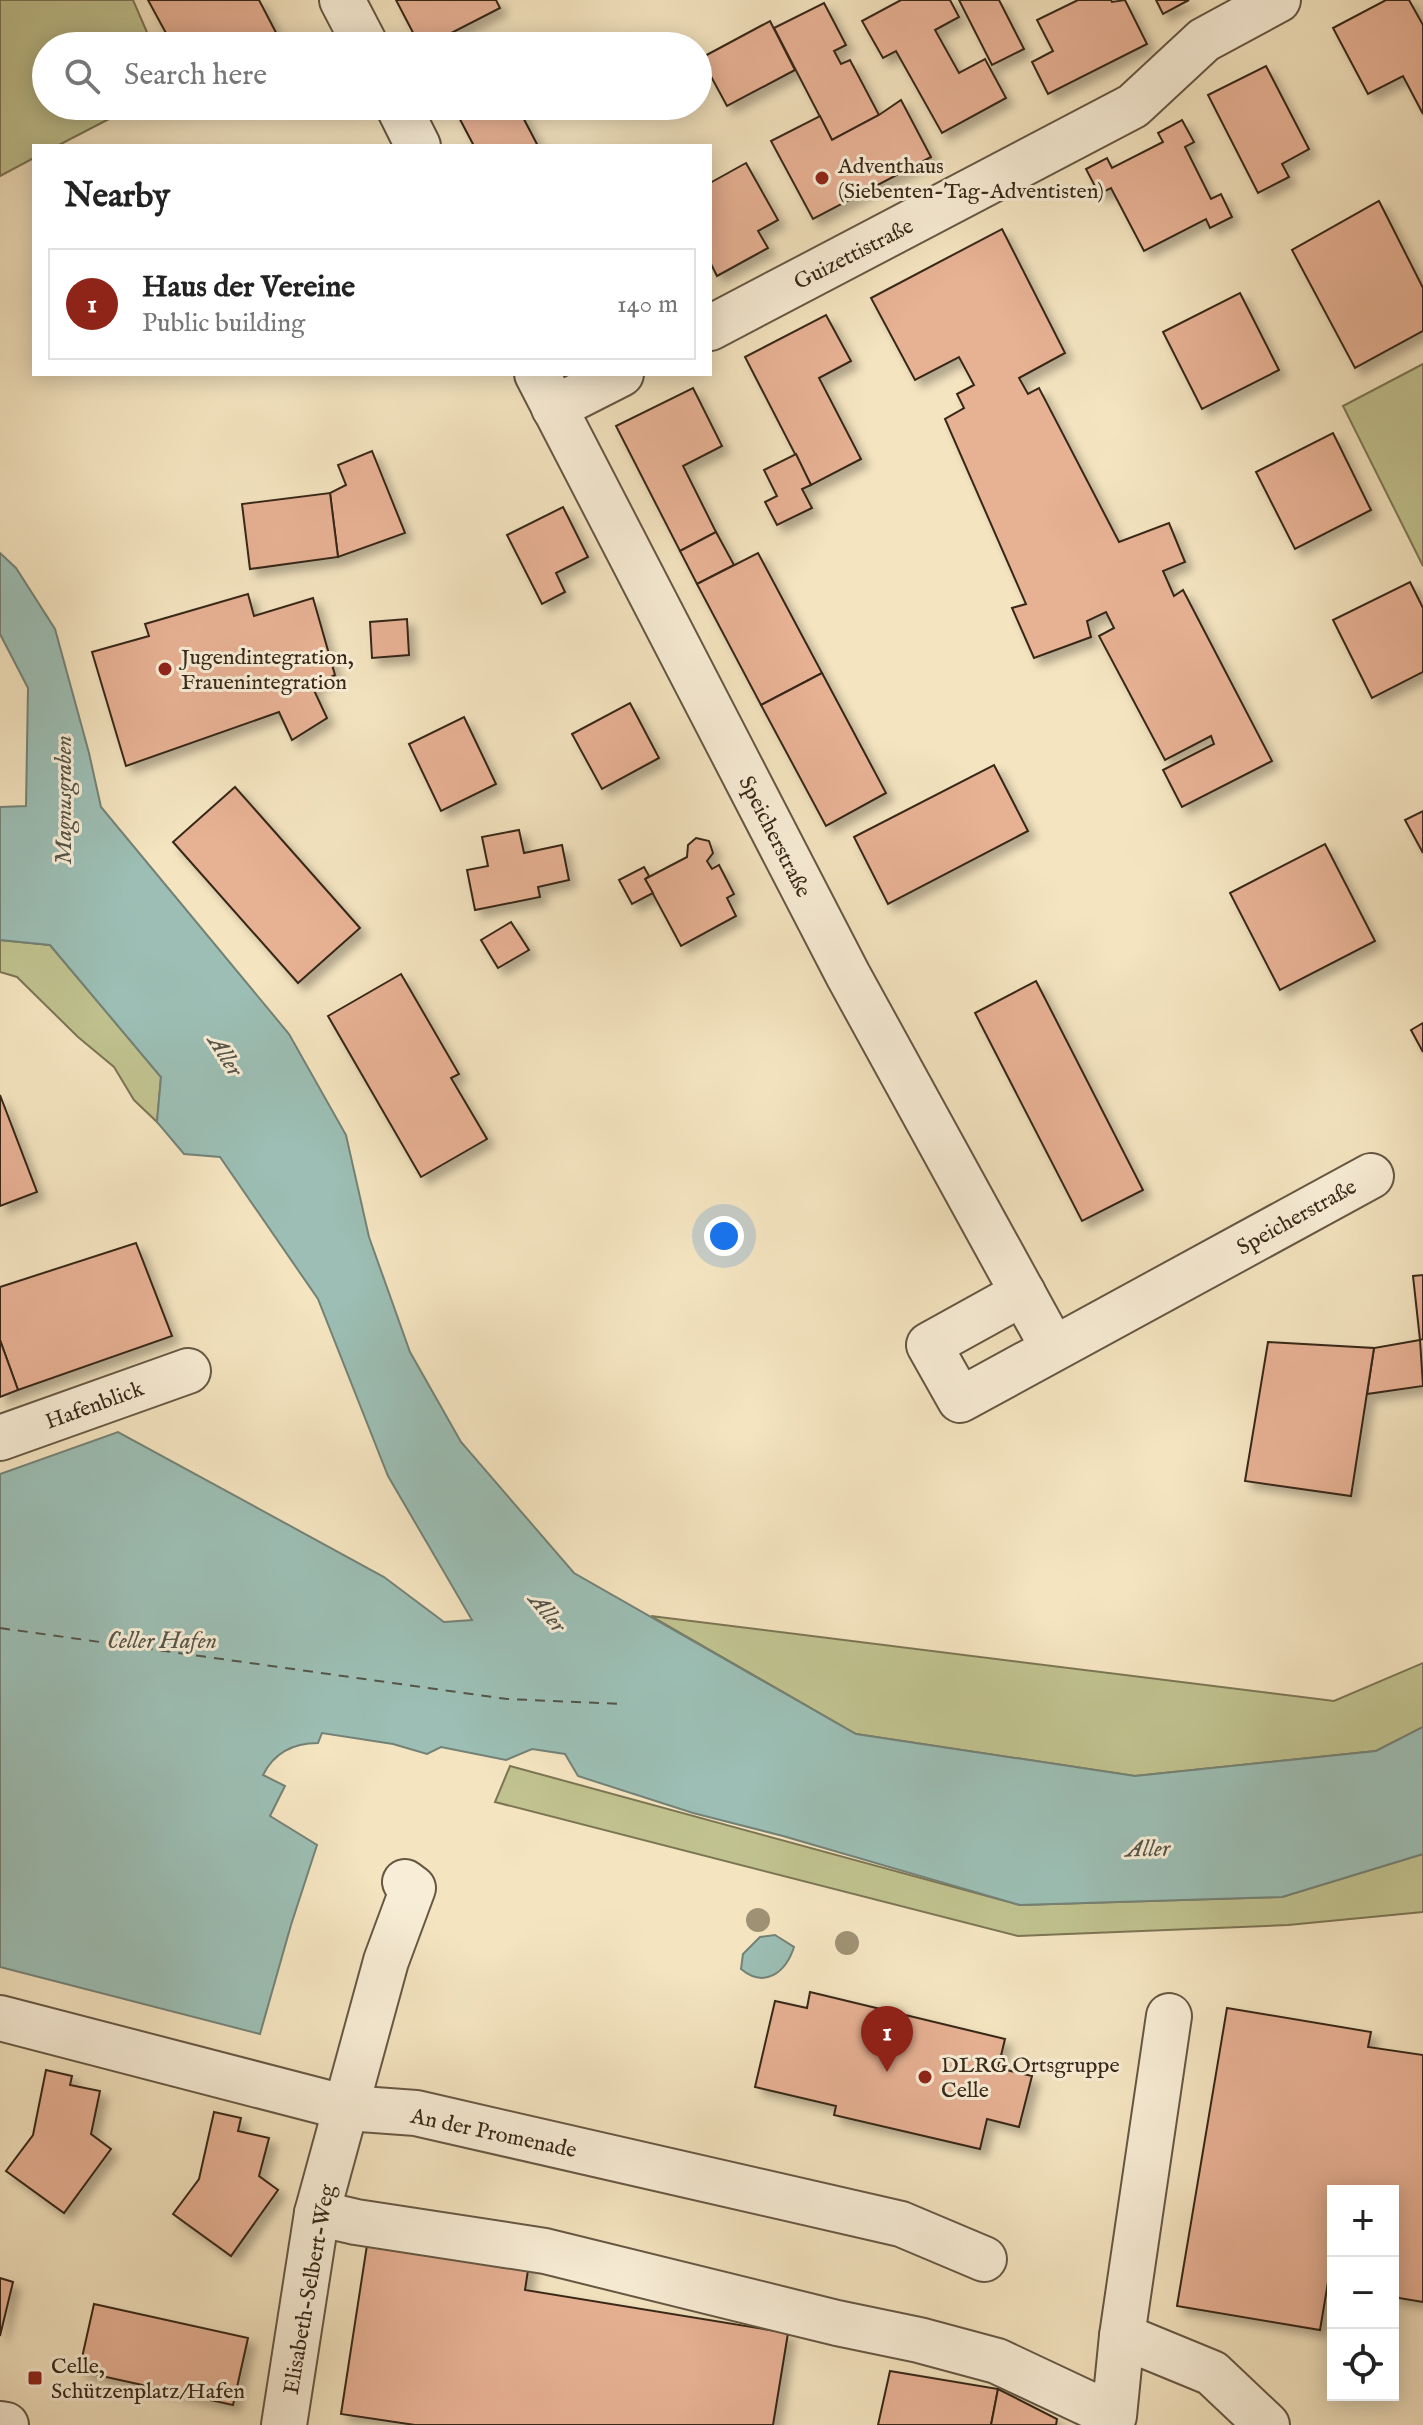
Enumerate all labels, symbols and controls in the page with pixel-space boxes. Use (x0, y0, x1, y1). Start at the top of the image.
search box (32, 32, 712, 120)
icon: search (60, 54, 104, 98)
text: Search here (124, 57, 267, 95)
place label: Adventhaus (Siebenten-Tag-Adventisten) (837, 153, 1104, 206)
marker: Adventhaus (Siebenten-Tag-Adventisten) (813, 169, 831, 187)
text: Nearby (64, 175, 170, 218)
street label: Guizettistraße (789, 213, 918, 297)
text: Haus der Vereine (142, 269, 355, 307)
text: 1 (87, 288, 97, 321)
text: 140 m (617, 288, 678, 321)
text: Public building (142, 307, 305, 340)
place label: Jugendintegration, Frauenintegration (178, 644, 354, 697)
marker: Jugendintegration, Frauenintegration (156, 660, 174, 678)
water label: Magnusgraben (49, 735, 80, 865)
street label: Speicherstraße (732, 771, 817, 902)
water label: Aller (198, 1026, 251, 1084)
street label: Speicherstraße (1232, 1173, 1362, 1262)
your location (704, 1216, 744, 1256)
street label: Hafenblick (42, 1375, 148, 1437)
water label: Aller (519, 1584, 574, 1641)
water label: Celler Hafen (107, 1626, 217, 1657)
water label: Aller (1123, 1834, 1172, 1865)
pin: 1 (861, 2006, 913, 2072)
place label: DLRG Ortsgruppe Celle (941, 2052, 1120, 2105)
marker: DLRG Ortsgruppe Celle (916, 2068, 934, 2086)
street label: An der Promenade (407, 2103, 579, 2165)
street label: Elisabeth-Selbert-Weg (278, 2181, 342, 2397)
map controls (1327, 2185, 1399, 2401)
button: + (1327, 2185, 1399, 2257)
button: − (1327, 2257, 1399, 2329)
button: locate (1327, 2329, 1399, 2401)
place label: Celle, Schützenplatz/Hafen (51, 2353, 245, 2406)
marker: Celle, Schützenplatz/Hafen (26, 2369, 44, 2387)

